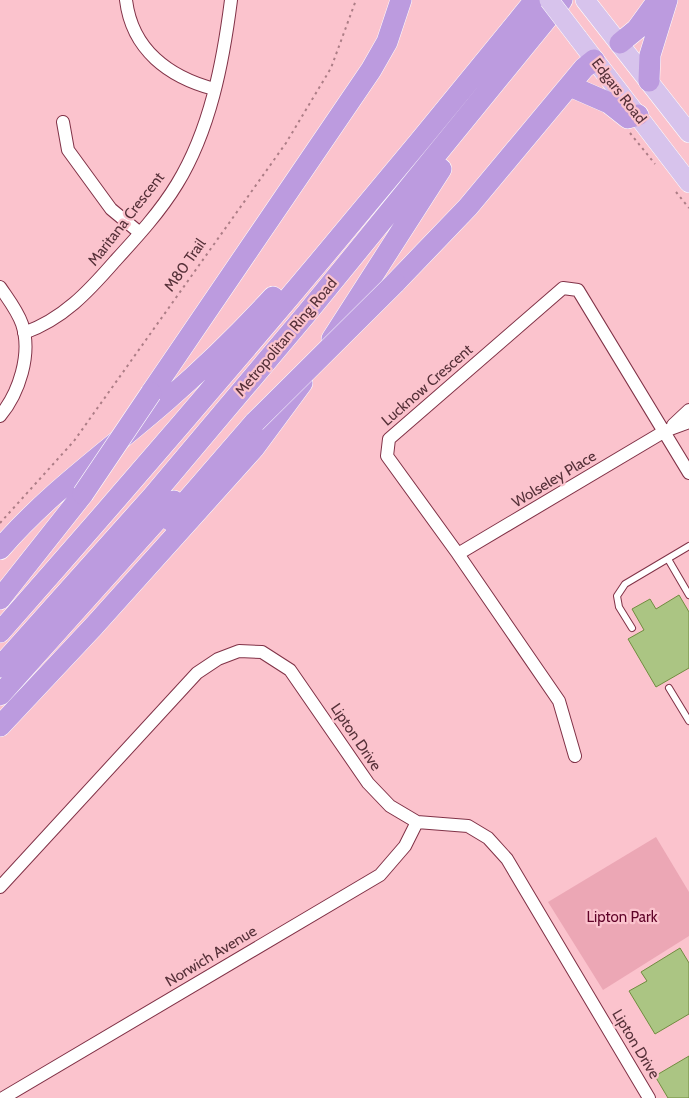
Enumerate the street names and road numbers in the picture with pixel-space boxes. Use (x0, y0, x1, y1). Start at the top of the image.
street label: Edgars Road (588, 55, 650, 127)
street label: Maritana Crescent (84, 169, 168, 269)
street label: M80 Trail (160, 235, 210, 295)
street label: Metropolitan Ring Road (231, 274, 341, 400)
street label: Lucknow Crescent (378, 341, 476, 429)
street label: Wolseley Place (509, 447, 600, 511)
street label: Lipton Drive (327, 700, 385, 774)
street label: Norwich Avenue (162, 922, 260, 990)
street label: Lipton Drive (608, 1006, 664, 1082)

